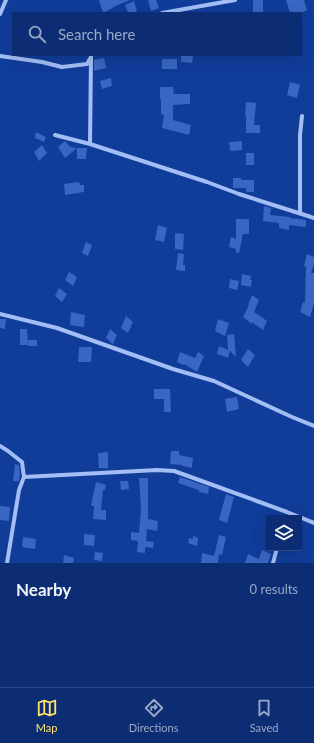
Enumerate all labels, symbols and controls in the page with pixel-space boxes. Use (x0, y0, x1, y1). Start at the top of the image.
search box (12, 12, 302, 56)
icon: search (26, 23, 48, 45)
text: Search here (58, 25, 135, 43)
map controls (266, 515, 302, 551)
button: layers (266, 515, 302, 551)
text: Nearby (16, 579, 71, 600)
text: 0 results (250, 581, 298, 597)
tab: Map (36, 697, 58, 734)
tab: Directions (129, 697, 178, 734)
tab: Saved (250, 697, 278, 734)

